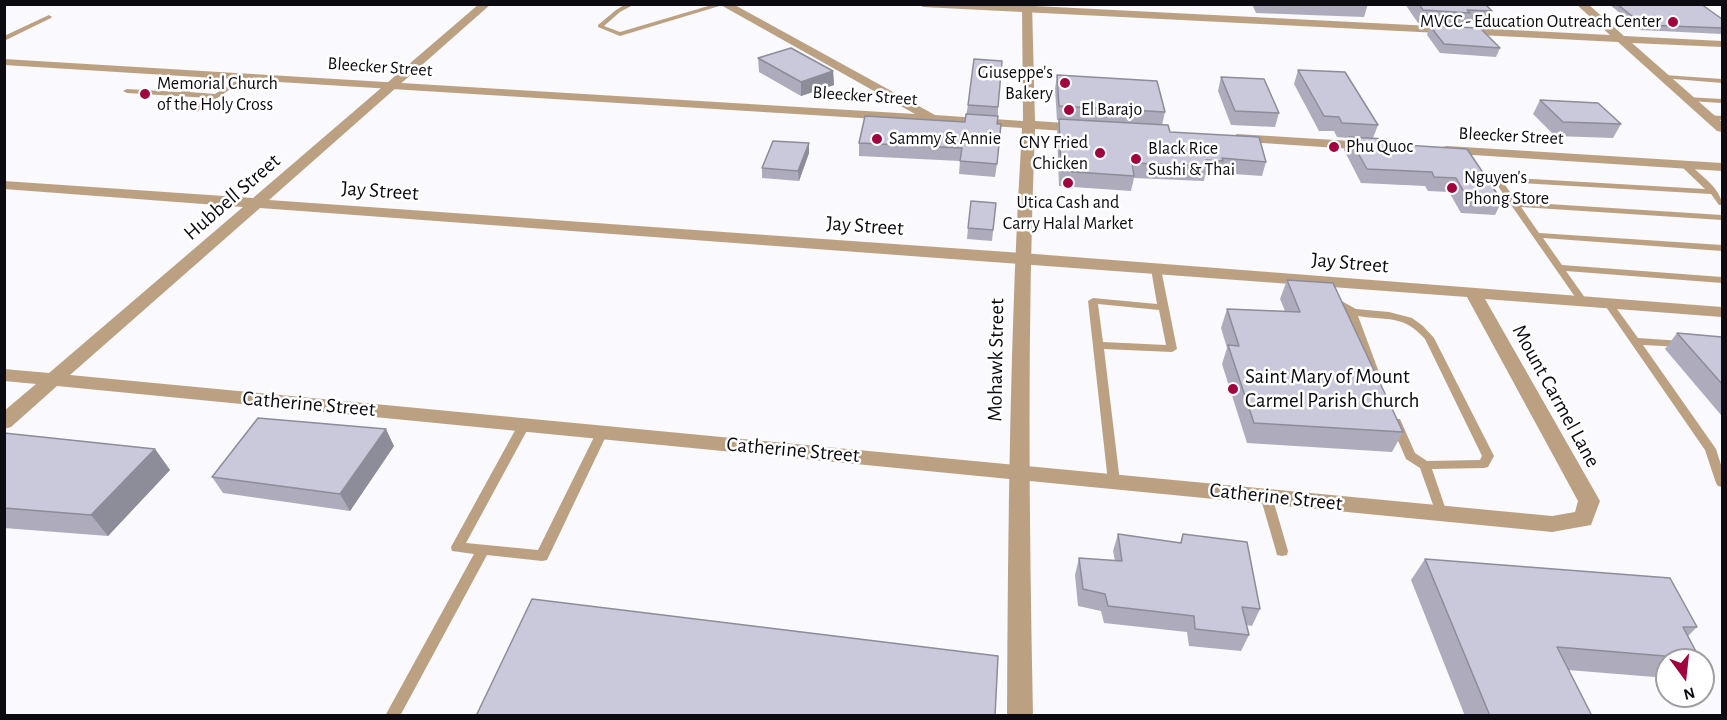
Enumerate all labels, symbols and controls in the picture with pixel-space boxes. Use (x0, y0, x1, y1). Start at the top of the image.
place label: MVCC - Education Outreach Center (1420, 11, 1661, 33)
marker: MVCC - Education Outreach Center (1666, 15, 1680, 29)
street label: Bleecker Street (327, 53, 433, 81)
place label: Giuseppe's Bakery (978, 62, 1053, 104)
place label: Memorial Church of the Holy Cross (157, 73, 278, 116)
marker: Giuseppe's Bakery (1058, 76, 1072, 90)
street label: Bleecker Street (812, 82, 918, 110)
marker: Memorial Church of the Holy Cross (138, 87, 152, 101)
place label: El Barajo (1081, 99, 1142, 121)
marker: El Barajo (1062, 103, 1076, 117)
street label: Bleecker Street (1458, 122, 1564, 150)
place label: Sammy & Annie (889, 128, 1001, 150)
marker: Sammy & Annie (870, 132, 884, 146)
place label: CNY Fried Chicken (1019, 132, 1088, 174)
place label: Phu Quoc (1346, 136, 1413, 158)
place label: Black Rice Sushi & Thai (1148, 138, 1235, 180)
marker: Phu Quoc (1327, 140, 1341, 154)
marker: CNY Fried Chicken (1093, 146, 1107, 160)
street label: Hubbell Street (179, 148, 285, 246)
marker: Black Rice Sushi & Thai (1129, 152, 1143, 166)
place label: Nguyen's Phong Store (1464, 167, 1549, 210)
street label: Jay Street (341, 176, 419, 206)
marker: Utica Cash and Carry Halal Market (1061, 176, 1075, 190)
marker: Nguyen's Phong Store (1445, 181, 1459, 195)
place label: Utica Cash and Carry Halal Market (1003, 192, 1133, 234)
street label: Jay Street (826, 211, 904, 241)
street label: Jay Street (1310, 247, 1390, 279)
street label: Mohawk Street (982, 298, 1010, 422)
street label: Mount Carmel Lane (1506, 320, 1606, 472)
place label: Saint Mary of Mount Carmel Parish Church (1245, 364, 1419, 414)
marker: Saint Mary of Mount Carmel Parish Church (1226, 382, 1240, 396)
street label: Catherine Street (242, 386, 376, 422)
street label: Catherine Street (726, 432, 860, 468)
street label: Catherine Street (1208, 478, 1344, 516)
north arrow (1655, 648, 1715, 708)
text: N (1682, 684, 1697, 703)

